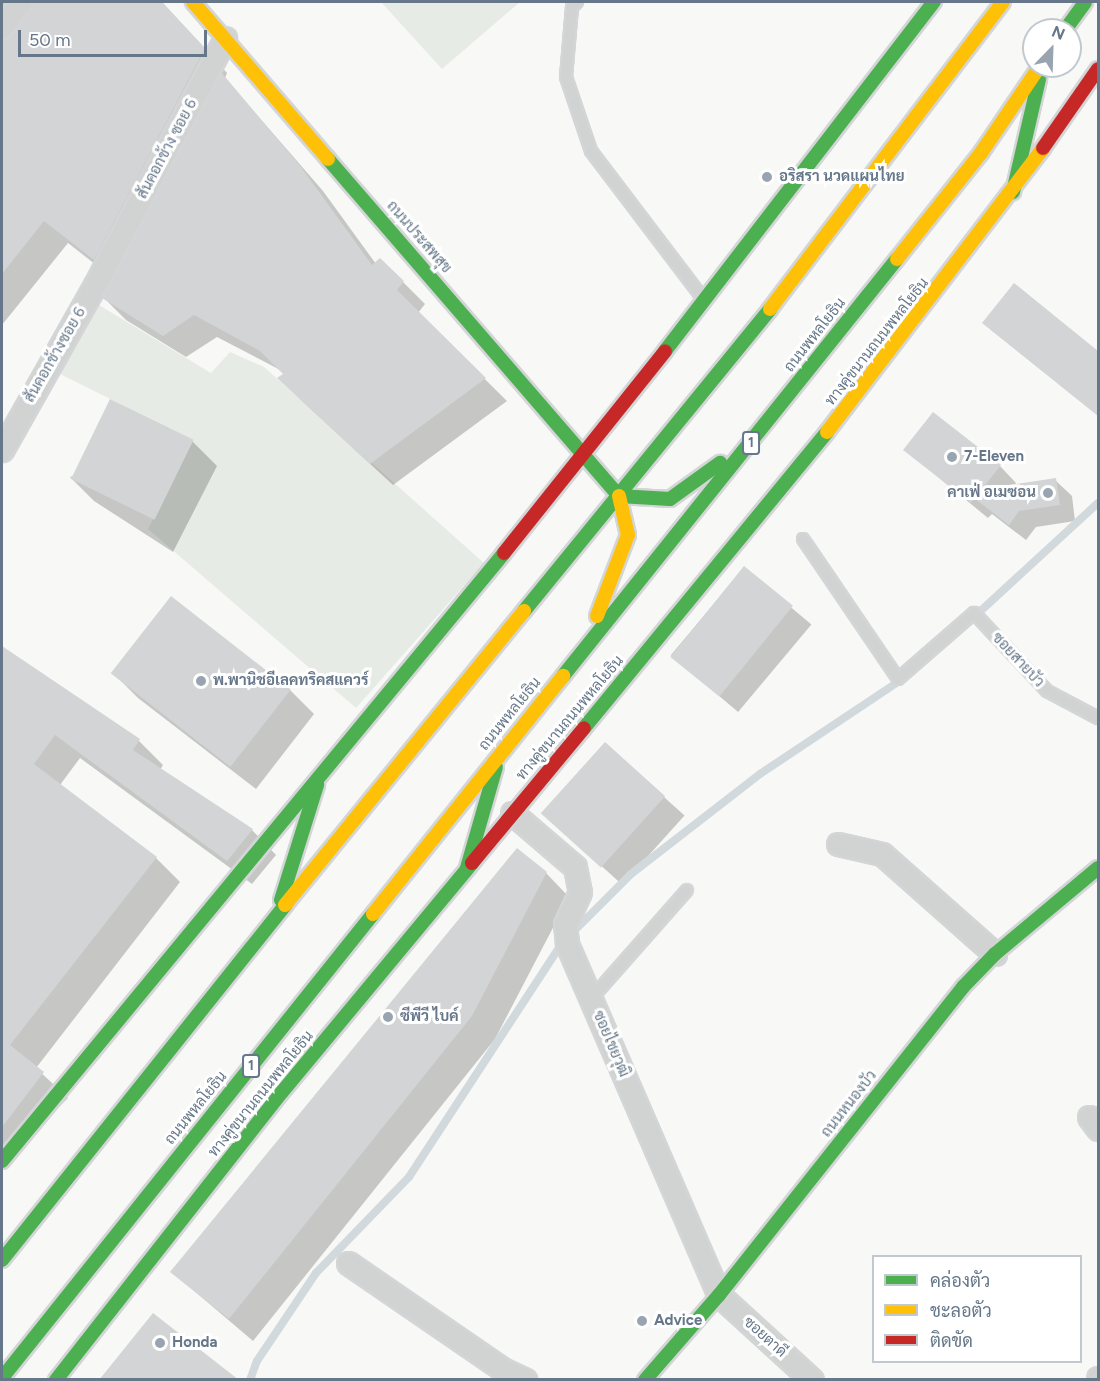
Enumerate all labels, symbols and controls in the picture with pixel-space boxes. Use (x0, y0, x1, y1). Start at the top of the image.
scale bar (21, 18, 210, 56)
north arrow (1022, 18, 1082, 78)
text: N (1049, 22, 1068, 44)
text: 50 m (29, 29, 71, 51)
street label: สันคอกช้าง ซอย 6 (133, 96, 201, 202)
place label: อริสรา นวดแผนไทย (779, 168, 905, 186)
marker: อริสรา นวดแผนไทย (760, 170, 774, 184)
street label: ถนนประสพสุข (383, 197, 455, 277)
street label: ทางคู่ขนานถนนพหลโยธิน (822, 275, 932, 409)
street label: ถนนพหลโยธิน (781, 294, 849, 376)
street label: สันคอกช้างซอย 6 (21, 304, 89, 406)
road number: 1 (742, 432, 760, 454)
place label: 7-Eleven (964, 448, 1024, 466)
marker: 7-Eleven (945, 450, 959, 464)
place label: คาเฟ่ อเมซอน (947, 484, 1036, 502)
marker: คาเฟ่ อเมซอน (1041, 486, 1055, 500)
street label: ซอยสายบัว (988, 629, 1048, 691)
street label: ทางคู่ขนานถนนพหลโยธิน (513, 652, 627, 784)
place label: พ.พานิชอีเลคทริคสแควร์ (213, 672, 368, 690)
marker: พ.พานิชอีเลคทริคสแควร์ (194, 674, 208, 688)
street label: ถนนพหลโยธิน (475, 674, 545, 754)
place label: ซีพีวี ไบค์ (400, 1008, 459, 1026)
street label: ซอยไชยวุฒิ (589, 1008, 633, 1080)
marker: ซีพีวี ไบค์ (381, 1010, 395, 1024)
street label: ทางคู่ขนานถนนพหลโยธิน (205, 1027, 317, 1161)
road number: 1 (242, 1055, 260, 1077)
street label: ถนนหนองบัว (817, 1067, 881, 1141)
street label: ถนนพหลโยธิน (161, 1068, 231, 1148)
legend (872, 1255, 1082, 1363)
text: คล่องตัว (930, 1270, 990, 1292)
text: ชะลอตัว (930, 1300, 992, 1322)
place label: Advice (654, 1312, 702, 1330)
street label: ซอยตาดี (740, 1313, 790, 1361)
marker: Advice (635, 1314, 649, 1328)
text: ติดขัด (930, 1330, 973, 1352)
place label: Honda (172, 1334, 217, 1352)
marker: Honda (153, 1336, 167, 1350)

